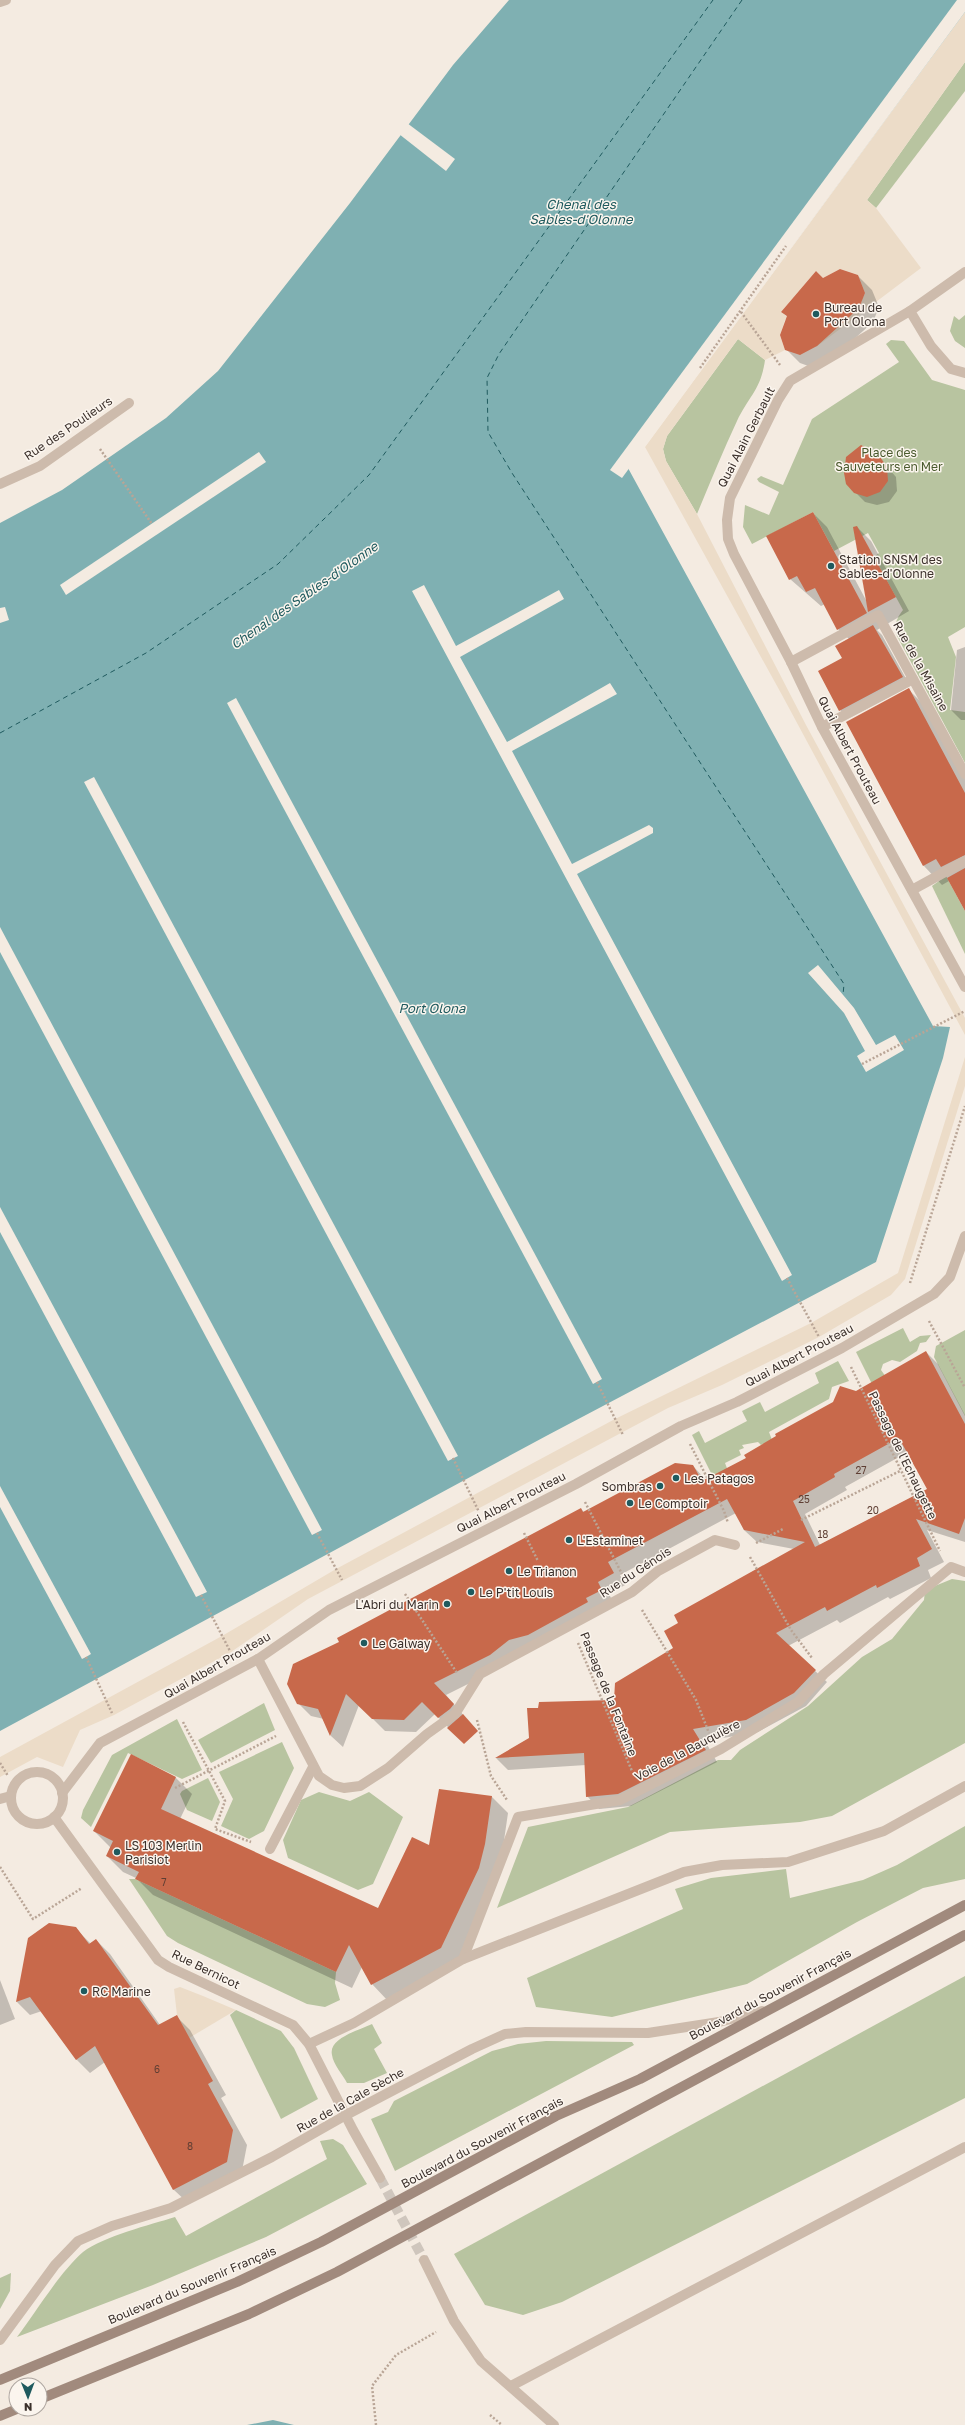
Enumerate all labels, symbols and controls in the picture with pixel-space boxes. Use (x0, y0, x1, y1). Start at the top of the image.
water label: Chenal des Sables-d'Olonne (530, 196, 634, 227)
place label: Bureau de Port Olona (824, 300, 886, 329)
marker: Bureau de Port Olona (811, 309, 821, 319)
street label: Quai Alain Gerbault (714, 384, 778, 490)
street label: Rue des Poulieurs (21, 393, 115, 463)
park label: Place des Sauveteurs en Mer (835, 445, 943, 474)
water label: Chenal des Sables-d'Olonne (227, 537, 382, 652)
place label: Station SNSM des Sables-d'Olonne (839, 552, 942, 581)
marker: Station SNSM des Sables-d'Olonne (826, 561, 836, 571)
street label: Rue de la Misaine (890, 618, 952, 714)
street label: Quai Albert Prouteau (815, 693, 885, 807)
water label: Port Olona (399, 1000, 466, 1016)
street label: Quai Albert Prouteau (742, 1320, 856, 1390)
street label: Passage de l'Echaugette (865, 1389, 941, 1522)
house number: 27 (855, 1464, 867, 1476)
street label: Quai Albert Prouteau (454, 1468, 568, 1536)
place label: Les Patagos (684, 1471, 754, 1486)
marker: Les Patagos (671, 1473, 681, 1483)
place label: Sombras (601, 1479, 652, 1494)
marker: Sombras (655, 1481, 665, 1491)
house number: 25 (798, 1493, 810, 1505)
place label: Le Comptoir (638, 1496, 708, 1511)
marker: Le Comptoir (625, 1498, 635, 1508)
house number: 20 (867, 1504, 879, 1516)
house number: 18 (818, 1528, 828, 1540)
place label: L'Estaminet (577, 1533, 644, 1548)
marker: L'Estaminet (564, 1535, 574, 1545)
street label: Rue du Génois (596, 1543, 674, 1601)
place label: Le Trianon (517, 1564, 577, 1579)
marker: Le Trianon (504, 1566, 514, 1576)
place label: Le P'tit Louis (479, 1585, 553, 1600)
marker: Le P'tit Louis (466, 1587, 476, 1597)
place label: L'Abri du Marin (355, 1597, 439, 1612)
marker: L'Abri du Marin (442, 1599, 452, 1609)
street label: Quai Albert Prouteau (161, 1628, 273, 1702)
street label: Passage de la Fontaine (577, 1630, 641, 1758)
place label: Le Galway (372, 1636, 431, 1651)
marker: Le Galway (359, 1638, 369, 1648)
street label: Voie de la Bauquière (632, 1716, 742, 1784)
place label: LS 103 Merlin Parisiot (125, 1838, 202, 1867)
marker: LS 103 Merlin Parisiot (112, 1847, 122, 1857)
house number: 7 (161, 1876, 167, 1888)
street label: Boulevard du Souvenir Français (686, 1945, 854, 2043)
street label: Rue Bernicot (169, 1946, 243, 1992)
place label: RC Marine (92, 1984, 151, 1999)
marker: RC Marine (79, 1986, 89, 1996)
house number: 6 (154, 2063, 160, 2075)
street label: Rue de la Cale Sèche (294, 2064, 406, 2136)
street label: Boulevard du Souvenir Français (398, 2093, 566, 2191)
house number: 8 (187, 2140, 193, 2152)
street label: Boulevard du Souvenir Français (106, 2243, 278, 2327)
north arrow (8, 2377, 48, 2417)
text: N (24, 2401, 32, 2414)

